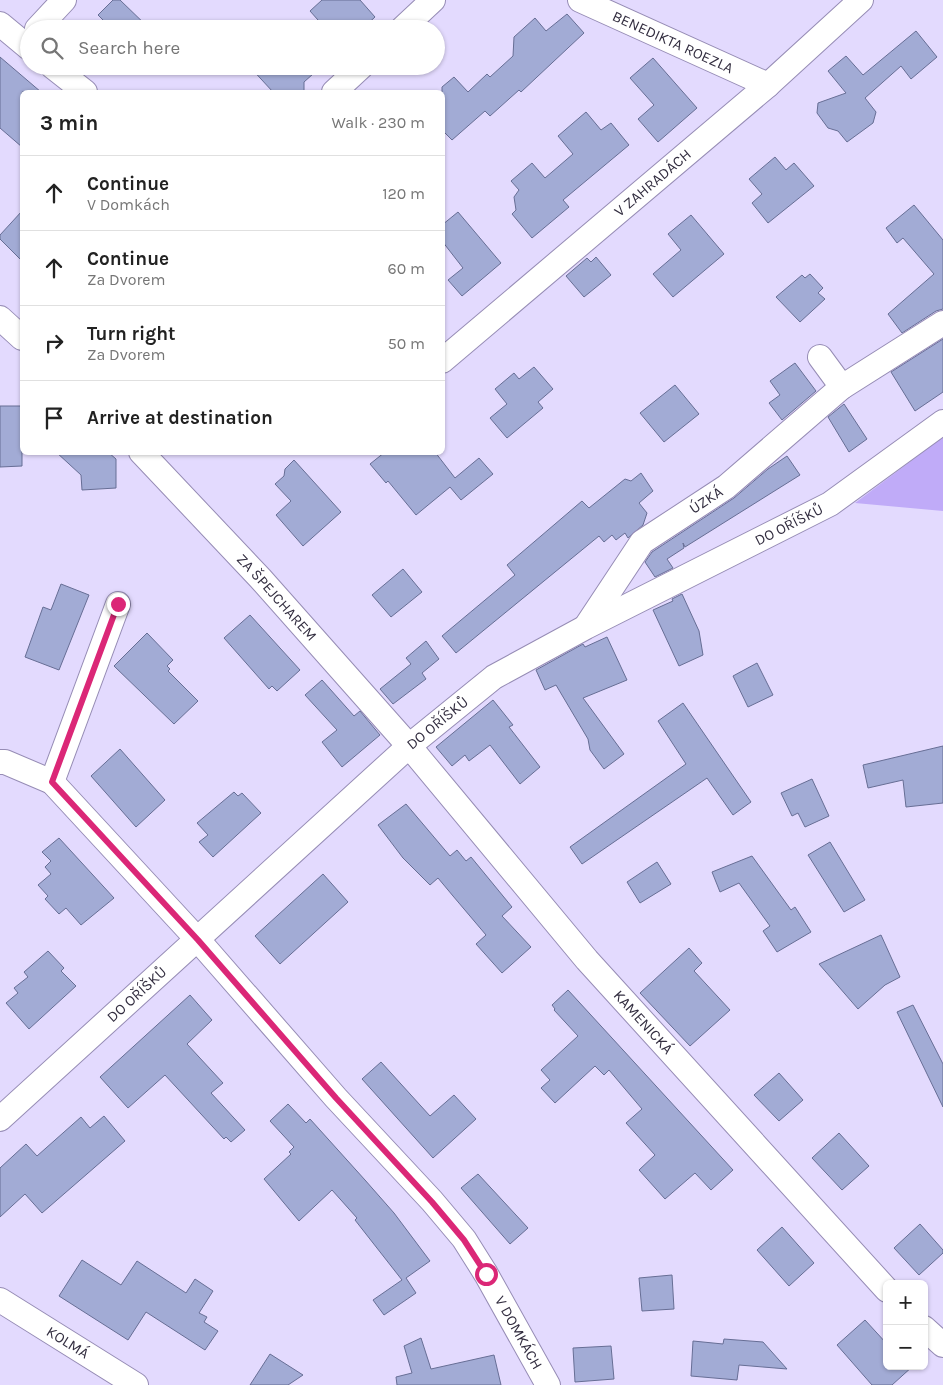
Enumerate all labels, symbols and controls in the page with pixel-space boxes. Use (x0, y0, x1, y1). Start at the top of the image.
street label: BENEDIKTA ROEZLA (610, 7, 737, 77)
search box (20, 20, 445, 75)
icon: search (38, 34, 66, 62)
text: Search here (78, 37, 180, 59)
text: 3 min (40, 111, 98, 135)
text: Walk · 230 m (331, 113, 425, 132)
street label: V ZAHRADÁCH (611, 145, 695, 220)
text: Continue (87, 173, 169, 195)
icon: ahead (40, 179, 68, 207)
text: 120 m (382, 184, 425, 203)
text: V Domkách (87, 195, 170, 214)
text: Continue (87, 248, 169, 270)
icon: ahead (40, 254, 68, 282)
text: 60 m (388, 259, 425, 278)
text: Za Dvorem (87, 270, 165, 289)
text: Turn right (87, 323, 176, 345)
icon: right (40, 329, 68, 357)
text: 50 m (388, 334, 425, 353)
text: Za Dvorem (87, 345, 165, 364)
icon: arrive (40, 404, 68, 432)
text: Arrive at destination (87, 407, 273, 429)
street label: ÚZKÁ (686, 482, 726, 518)
street label: DO OŘÍŠKŮ (752, 500, 826, 549)
street label: ZA ŠPEJCHAREM (233, 550, 321, 645)
route end (107, 593, 130, 616)
street label: DO OŘÍŠKŮ (403, 693, 472, 753)
street label: DO OŘÍŠKŮ (103, 963, 170, 1026)
street label: KAMENICKÁ (610, 986, 677, 1058)
route start (475, 1263, 498, 1286)
map controls (883, 1280, 928, 1370)
button: + (883, 1280, 928, 1325)
street label: V DOMKÁCH (491, 1293, 546, 1373)
street label: KOLMÁ (43, 1322, 93, 1363)
button: − (883, 1325, 928, 1370)

